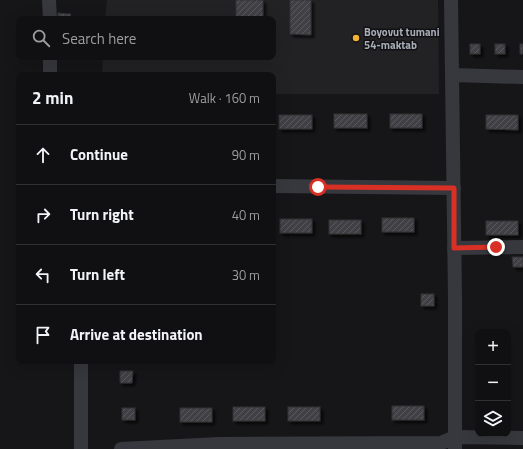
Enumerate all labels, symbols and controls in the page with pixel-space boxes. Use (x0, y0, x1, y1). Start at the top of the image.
search box (16, 16, 276, 60)
place label: Boyovut tumani 54-maktab (364, 24, 440, 53)
icon: search (30, 27, 52, 49)
text: Search here (62, 27, 136, 50)
marker: Boyovut tumani 54-maktab (351, 33, 361, 43)
text: 2 min (32, 85, 73, 111)
text: Walk · 160 m (189, 88, 260, 108)
text: Continue (70, 143, 128, 166)
icon: ahead (32, 144, 54, 166)
text: 90 m (232, 145, 260, 165)
route start (309, 178, 327, 196)
text: Turn right (70, 203, 134, 226)
icon: right (32, 204, 54, 226)
text: 40 m (232, 205, 260, 225)
route end (487, 238, 505, 256)
text: Turn left (70, 263, 125, 286)
icon: left (32, 264, 54, 286)
text: 30 m (232, 265, 260, 285)
text: Arrive at destination (70, 323, 203, 346)
icon: arrive (32, 324, 54, 346)
map controls (475, 329, 511, 437)
button: + (475, 329, 511, 365)
button: − (475, 365, 511, 401)
button: layers (475, 401, 511, 437)

